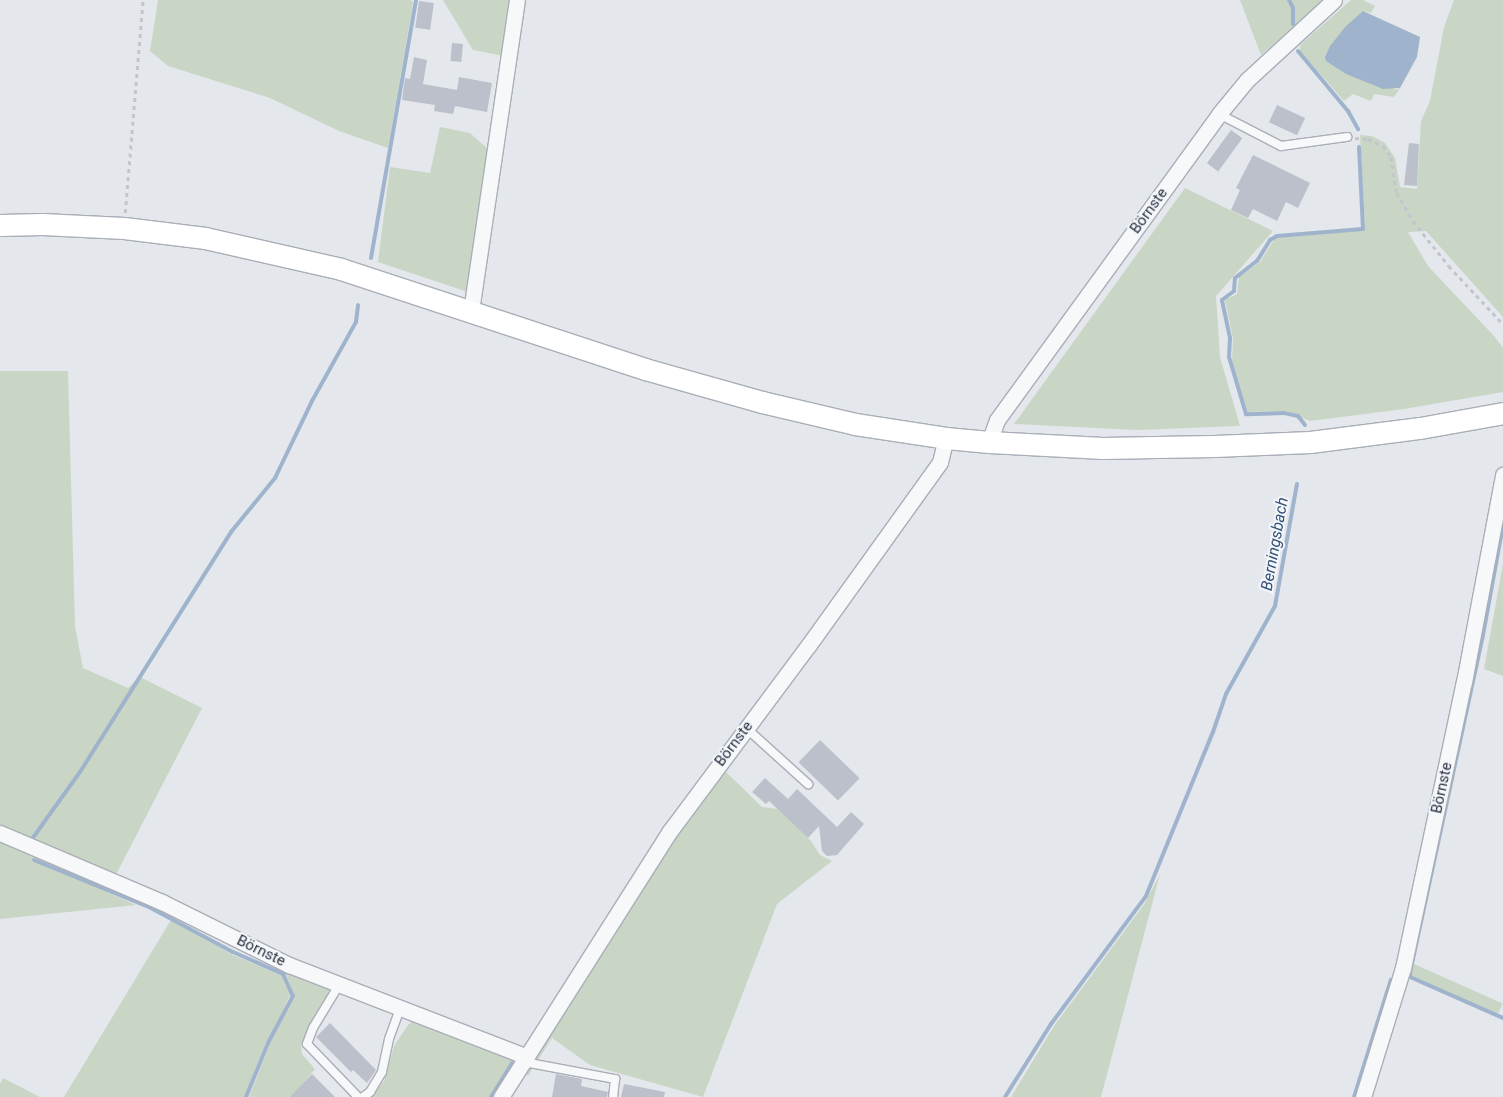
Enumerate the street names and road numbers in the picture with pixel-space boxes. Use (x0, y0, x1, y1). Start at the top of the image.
street label: Börnste (1126, 185, 1172, 237)
street label: Börnste (711, 718, 757, 770)
street label: Börnste (1428, 761, 1456, 815)
street label: Börnste (234, 932, 288, 970)

